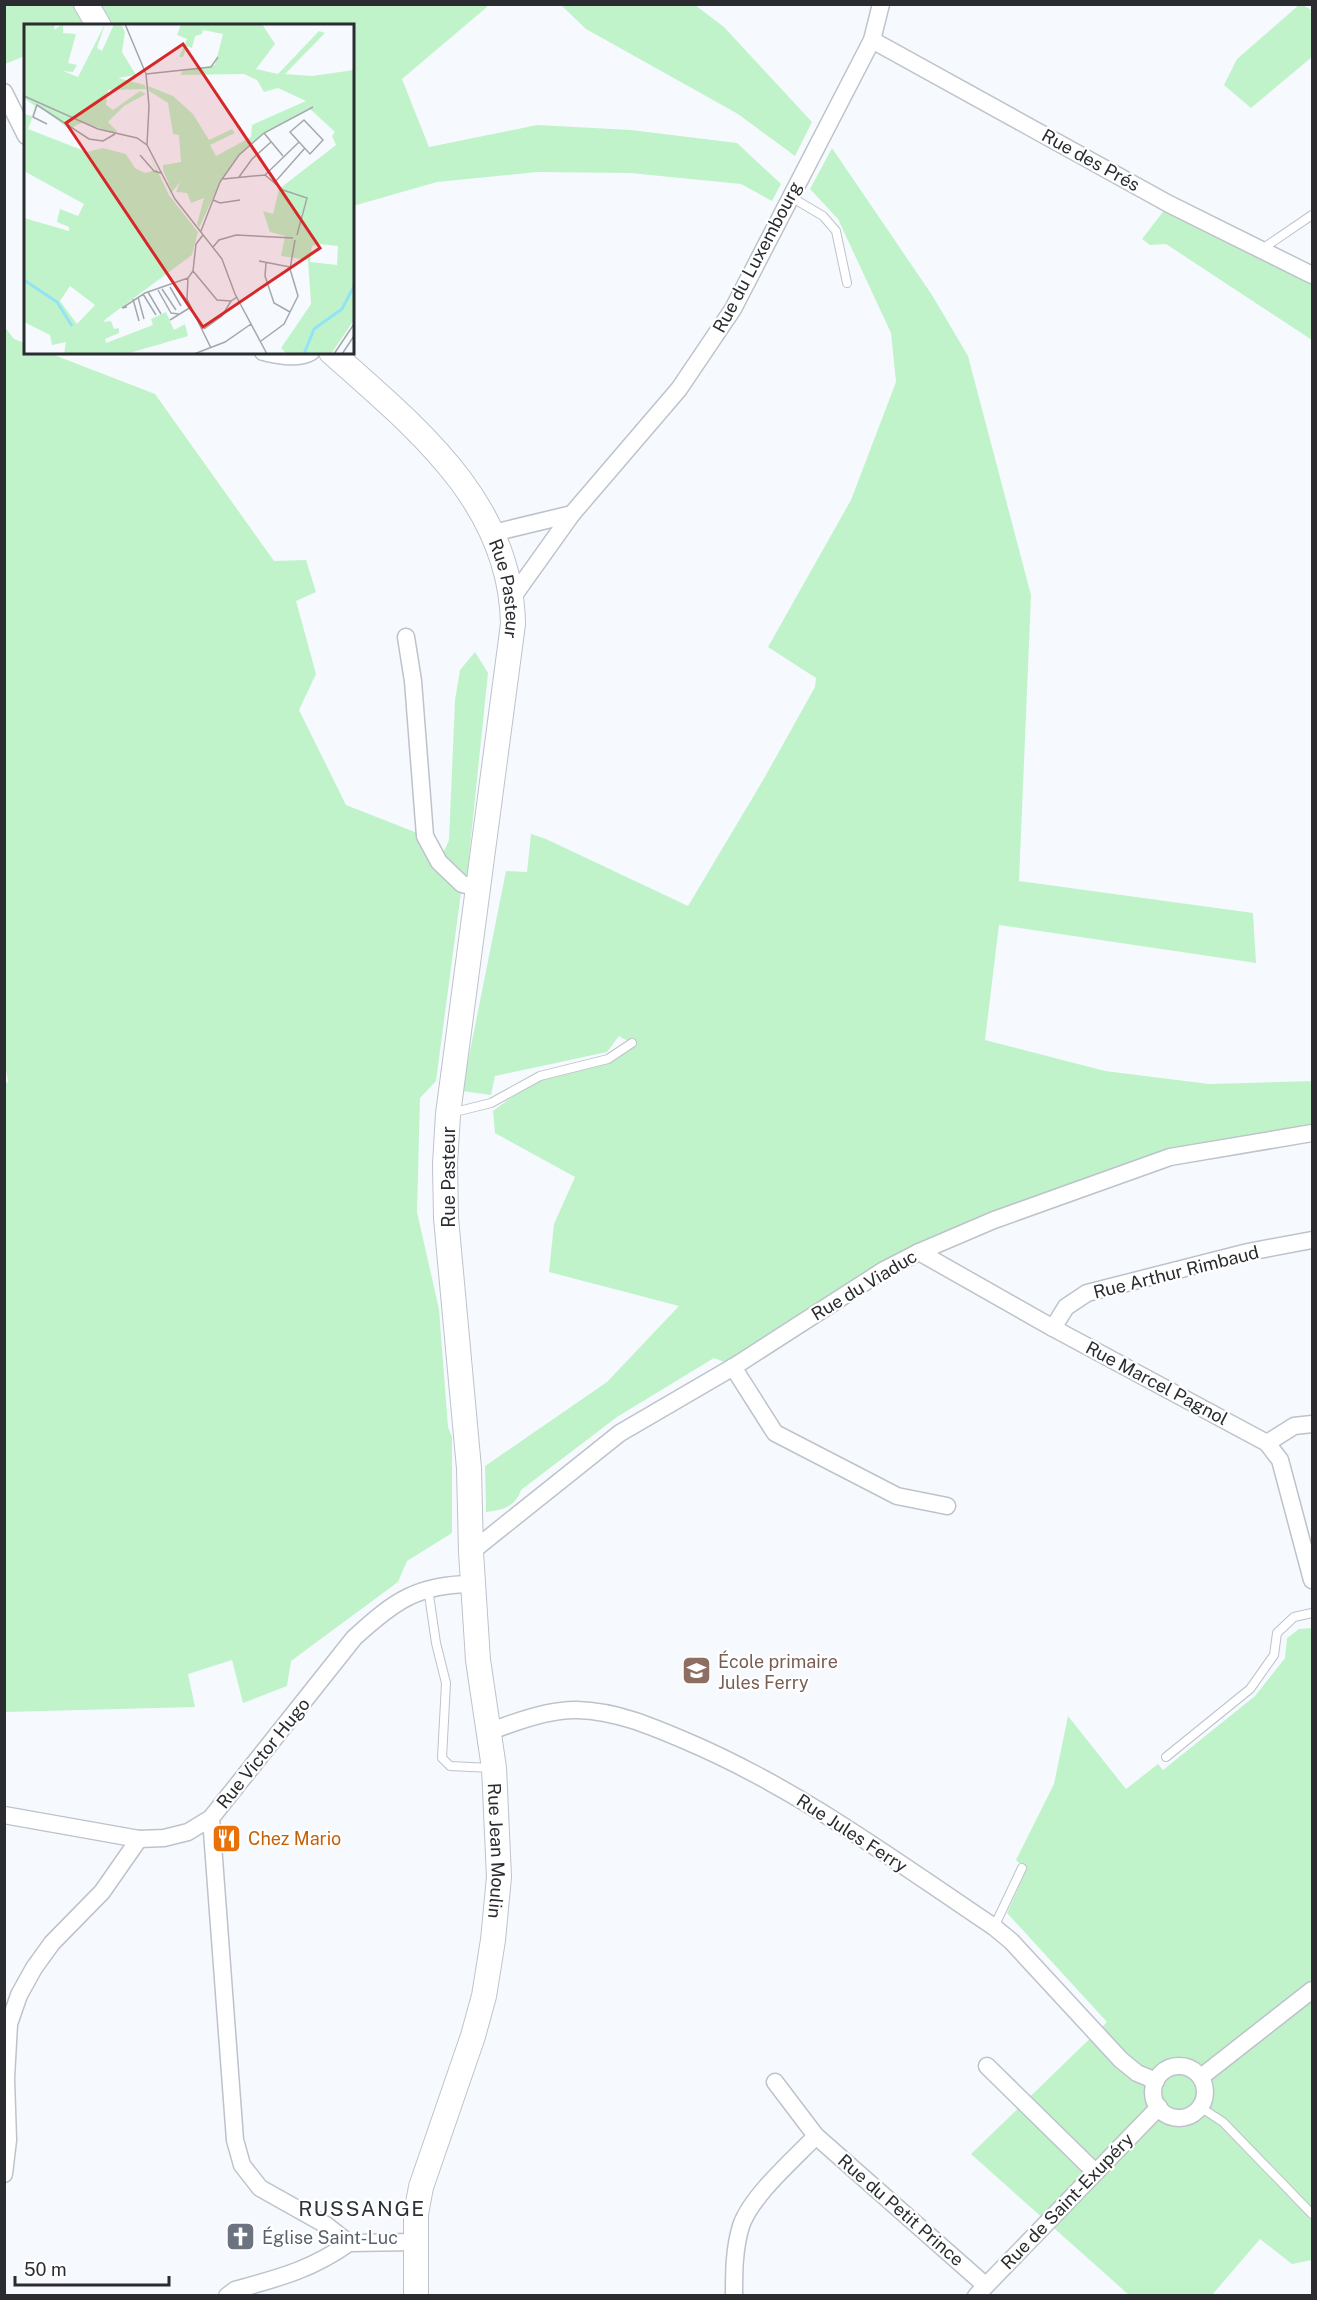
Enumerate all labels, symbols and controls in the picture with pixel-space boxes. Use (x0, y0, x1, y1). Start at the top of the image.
inset map (24, 24, 354, 354)
street label: Rue des Prés (1038, 124, 1144, 196)
street label: Rue du Luxembourg (708, 178, 806, 336)
street label: Rue Pasteur (485, 536, 524, 640)
street label: Rue Pasteur (438, 1126, 459, 1228)
street label: Rue Arthur Rimbaud (1091, 1241, 1261, 1303)
street label: Rue du Viaduc (807, 1245, 921, 1325)
street label: Rue Marcel Pagnol (1082, 1337, 1232, 1429)
place label: École primaire Jules Ferry (718, 1650, 838, 1693)
school or university icon: École primaire Jules Ferry (681, 1655, 713, 1687)
street label: Rue Victor Hugo (212, 1694, 314, 1812)
street label: Rue Jean Moulin (484, 1783, 510, 1919)
street label: Rue Jules Ferry (793, 1789, 912, 1877)
restaurant icon: Chez Mario (211, 1822, 243, 1854)
place label: Chez Mario (248, 1828, 341, 1849)
street label: Rue de Saint-Exupéry (997, 2128, 1138, 2273)
street label: Rue du Petit Prince (834, 2150, 968, 2270)
district label: RUSSANGE (298, 2196, 426, 2221)
church icon: Église Saint-Luc (225, 2221, 257, 2253)
place label: Église Saint-Luc (262, 2226, 398, 2248)
scale bar (15, 2249, 170, 2287)
text: 50 m (24, 2259, 67, 2280)

